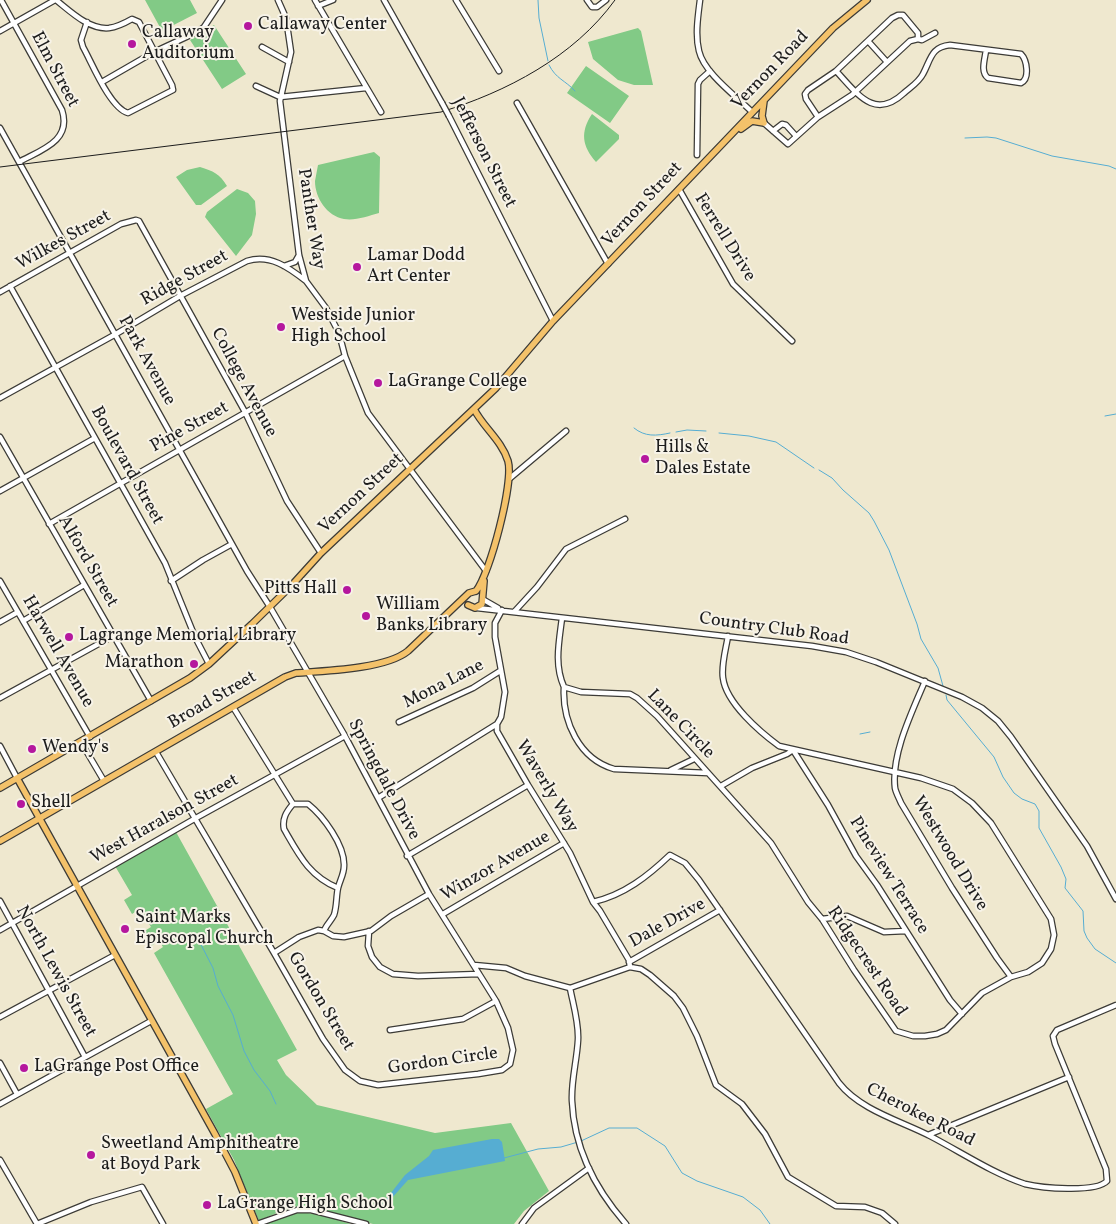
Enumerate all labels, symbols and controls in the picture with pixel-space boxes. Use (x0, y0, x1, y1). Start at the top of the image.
place label: Callaway Center (258, 15, 387, 37)
marker: Callaway Center (242, 20, 254, 32)
place label: Callaway Auditorium (142, 23, 235, 66)
street label: Vernon Road (728, 27, 814, 115)
street label: Elm Street (25, 28, 83, 112)
marker: Callaway Auditorium (126, 38, 138, 50)
street label: Jefferson Street (446, 94, 520, 212)
street label: Vernon Street (598, 158, 688, 252)
street label: Panther Way (291, 167, 329, 271)
street label: Ferrell Drive (688, 190, 760, 286)
street label: Wilkes Street (13, 206, 115, 276)
street label: Ridge Street (138, 246, 232, 312)
place label: Lamar Dodd Art Center (367, 246, 465, 288)
marker: Lamar Dodd Art Center (351, 261, 363, 273)
place label: Westside Junior High School (291, 306, 415, 348)
street label: Park Avenue (112, 312, 180, 410)
marker: Westside Junior High School (275, 321, 287, 333)
street label: College Avenue (205, 325, 281, 441)
place label: LaGrange College (388, 372, 527, 394)
marker: LaGrange College (372, 377, 384, 389)
street label: Pine Street (147, 398, 233, 458)
street label: Boulevard Street (85, 403, 167, 529)
place label: Hills & Dales Estate (655, 438, 751, 480)
street label: Vernon Street (315, 449, 409, 539)
marker: Hills & Dales Estate (639, 453, 651, 465)
street label: Alford Street (52, 512, 122, 612)
place label: Pitts Hall (264, 579, 337, 601)
marker: Pitts Hall (341, 584, 353, 596)
street label: Harwell Avenue (16, 592, 98, 712)
place label: William Banks Library (376, 595, 487, 638)
street label: Country Club Road (698, 609, 850, 651)
marker: William Banks Library (360, 610, 372, 622)
place label: Lagrange Memorial Library (79, 626, 296, 648)
marker: Lagrange Memorial Library (63, 631, 75, 643)
place label: Marathon (105, 653, 184, 675)
street label: Mona Lane (400, 655, 488, 715)
marker: Marathon (188, 658, 200, 670)
street label: Broad Street (165, 667, 261, 735)
street label: Lane Circle (642, 686, 718, 764)
street label: Springdale Drive (342, 716, 424, 844)
street label: Waverly Way (510, 737, 582, 837)
place label: Wendy's (42, 738, 109, 760)
marker: Wendy's (26, 743, 38, 755)
street label: West Haralson Street (87, 770, 243, 870)
place label: Shell (31, 793, 71, 815)
street label: Westwood Drive (906, 793, 992, 915)
marker: Shell (15, 798, 27, 810)
street label: Pineview Terrace (843, 813, 933, 939)
street label: Winzor Avenue (438, 827, 554, 907)
street label: Dale Drive (626, 894, 710, 954)
street label: North Lewis Street (10, 902, 100, 1042)
street label: Ridgecrest Road (821, 903, 911, 1021)
place label: Saint Marks Episcopal Church (135, 908, 274, 951)
marker: Saint Marks Episcopal Church (119, 923, 131, 935)
street label: Gordon Street (282, 949, 358, 1055)
street label: Gordon Circle (387, 1044, 499, 1080)
place label: LaGrange Post Office (34, 1057, 199, 1079)
marker: LaGrange Post Office (18, 1062, 30, 1074)
street label: Cherokee Road (862, 1079, 978, 1153)
place label: Sweetland Amphitheatre at Boyd Park (101, 1134, 298, 1176)
marker: Sweetland Amphitheatre at Boyd Park (85, 1149, 97, 1161)
place label: LaGrange High School (217, 1194, 393, 1216)
marker: LaGrange High School (201, 1199, 213, 1211)

